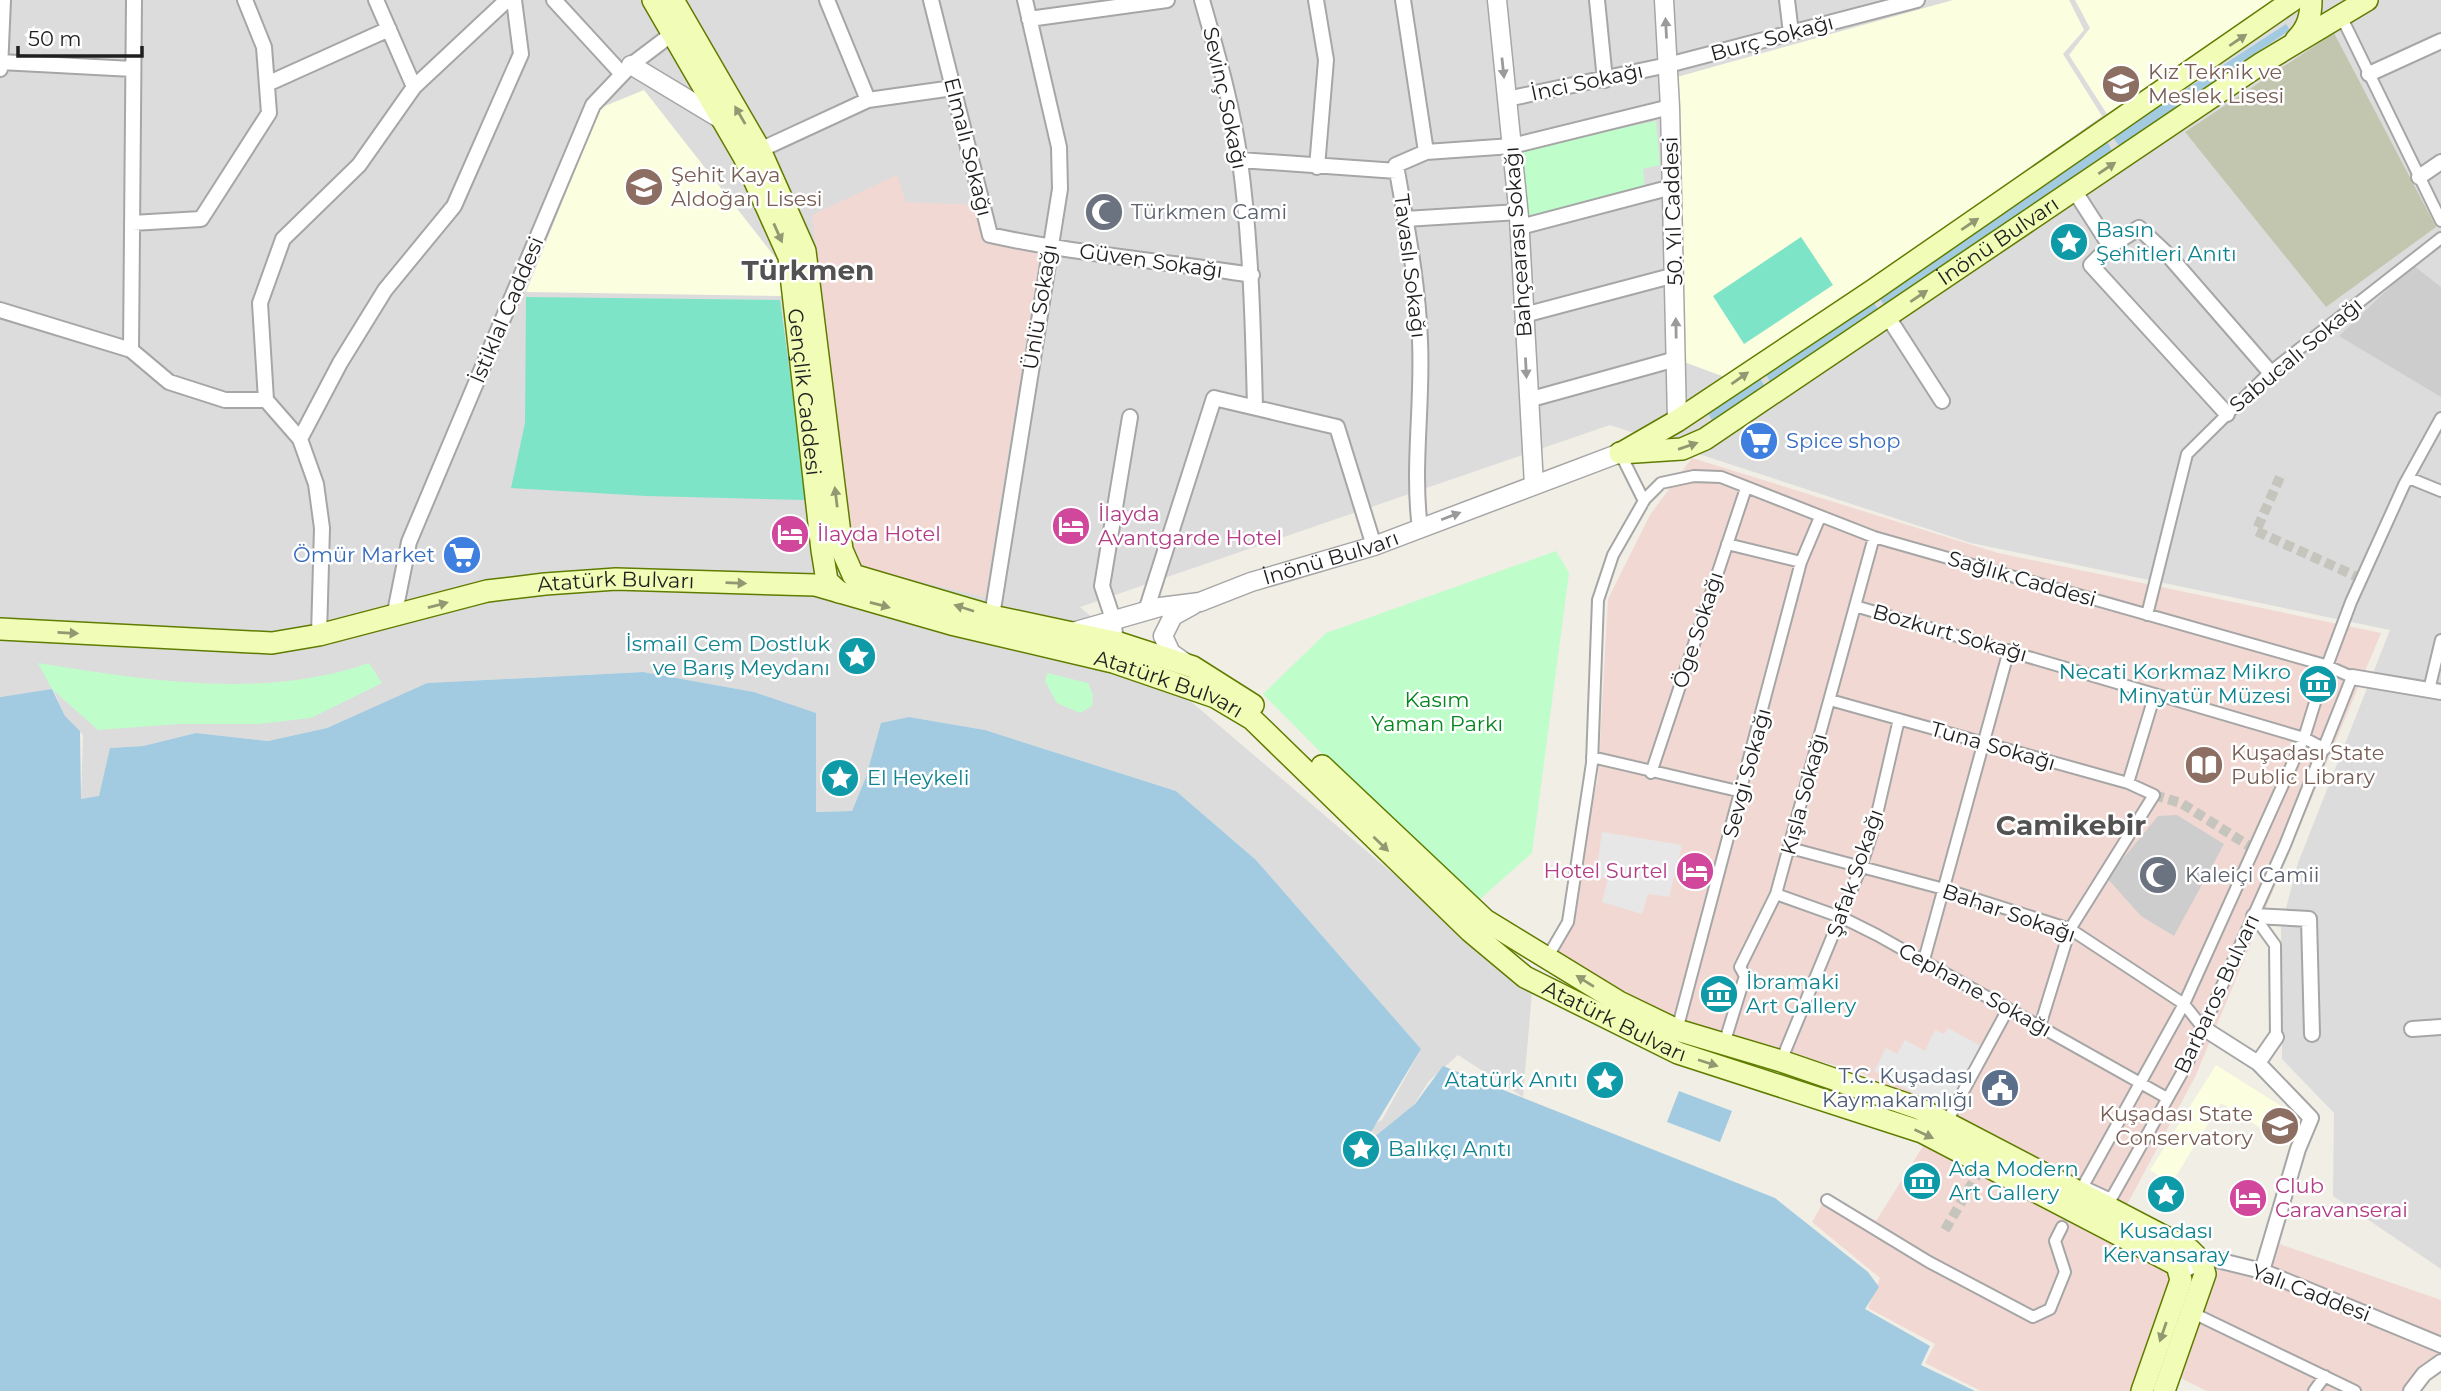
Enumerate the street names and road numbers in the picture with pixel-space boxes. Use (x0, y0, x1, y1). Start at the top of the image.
street label: Burç Sokağı (1708, 9, 1836, 66)
street label: Sevinç Sokağı (1198, 24, 1253, 171)
street label: İnci Sokağı (1528, 57, 1645, 106)
street label: Elmalı Sokağı (939, 75, 998, 219)
street label: 50. Yıl Caddesi (1657, 136, 1688, 286)
street label: Bahçearası Sokağı (1498, 146, 1537, 338)
street label: İnönü Bulvarı (1933, 191, 2063, 290)
street label: Tavaslı Sokağı (1389, 193, 1432, 339)
street label: İstiklal Caddesi (464, 233, 549, 387)
street label: Güven Sokağı (1078, 238, 1224, 283)
street label: Ünlü Sokağı (1017, 242, 1062, 372)
street label: Sabucalı Sokağı (2224, 292, 2367, 417)
street label: Gençlik Caddesi (783, 307, 827, 477)
street label: İnönü Bulvarı (1260, 525, 1402, 590)
street label: Sağlık Caddesi (1945, 545, 2099, 612)
street label: Atatürk Bulvarı (536, 566, 695, 597)
street label: Öge Sokağı (1667, 568, 1728, 691)
street label: Bozkurt Sokağı (1870, 599, 2030, 667)
street label: Atatürk Bulvarı (1092, 645, 1248, 723)
street label: Sevgi Sokağı (1717, 705, 1776, 840)
street label: Tuna Sokağı (1928, 716, 2059, 775)
street label: Kışla Sokağı (1775, 730, 1832, 857)
street label: Şafak Sokağı (1821, 806, 1888, 940)
street label: Bahar Sokağı (1939, 878, 2079, 947)
street label: Barbaros Bulvarı (2169, 910, 2264, 1077)
street label: Cephane Sokağı (1894, 937, 2056, 1042)
street label: Atatürk Bulvarı (1539, 975, 1690, 1067)
street label: Yalı Caddesi (2248, 1258, 2374, 1327)

